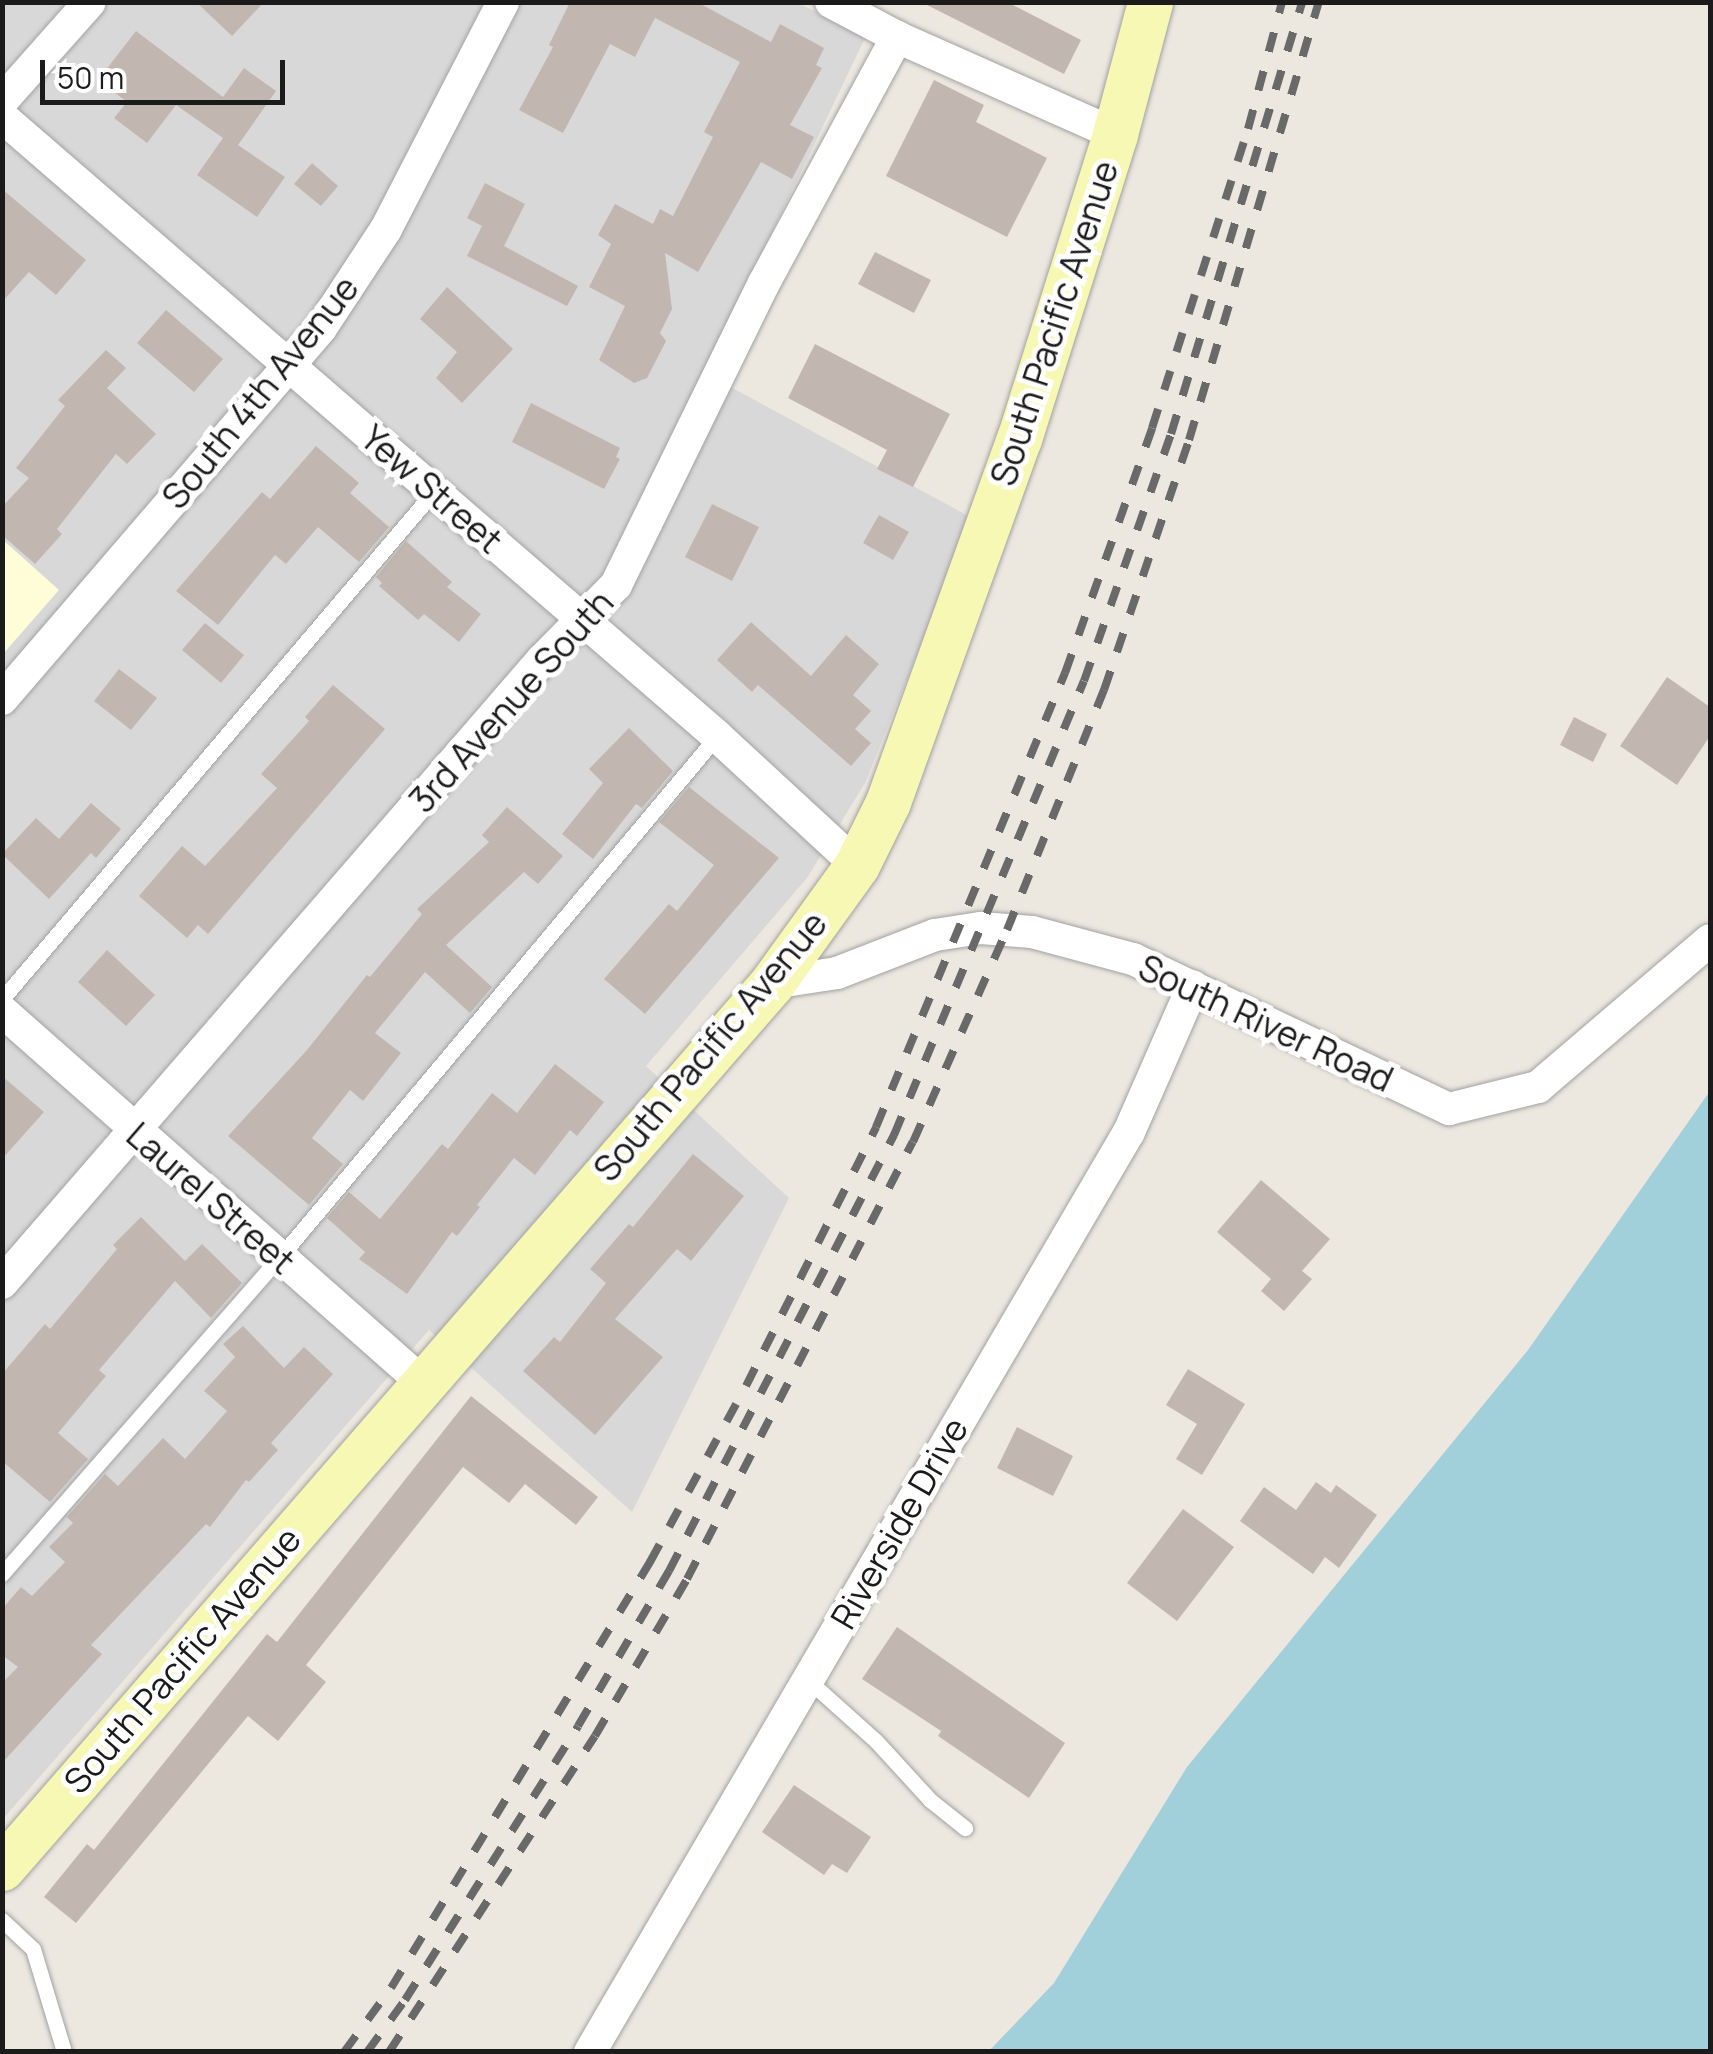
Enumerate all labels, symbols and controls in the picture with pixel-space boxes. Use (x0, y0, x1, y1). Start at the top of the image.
scale bar (45, 40, 290, 102)
text: 50 m (57, 57, 124, 98)
street label: South Pacific Avenue (982, 155, 1126, 491)
street label: South 4th Avenue (153, 267, 367, 517)
street label: Yew Street (353, 416, 511, 562)
street label: 3rd Avenue South (400, 581, 622, 821)
street label: South Pacific Avenue (585, 903, 835, 1189)
street label: South River Road (1132, 946, 1400, 1100)
street label: Laurel Street (118, 1114, 304, 1282)
street label: Riverside Drive (822, 1410, 976, 1636)
street label: South Pacific Avenue (55, 1518, 309, 1802)

